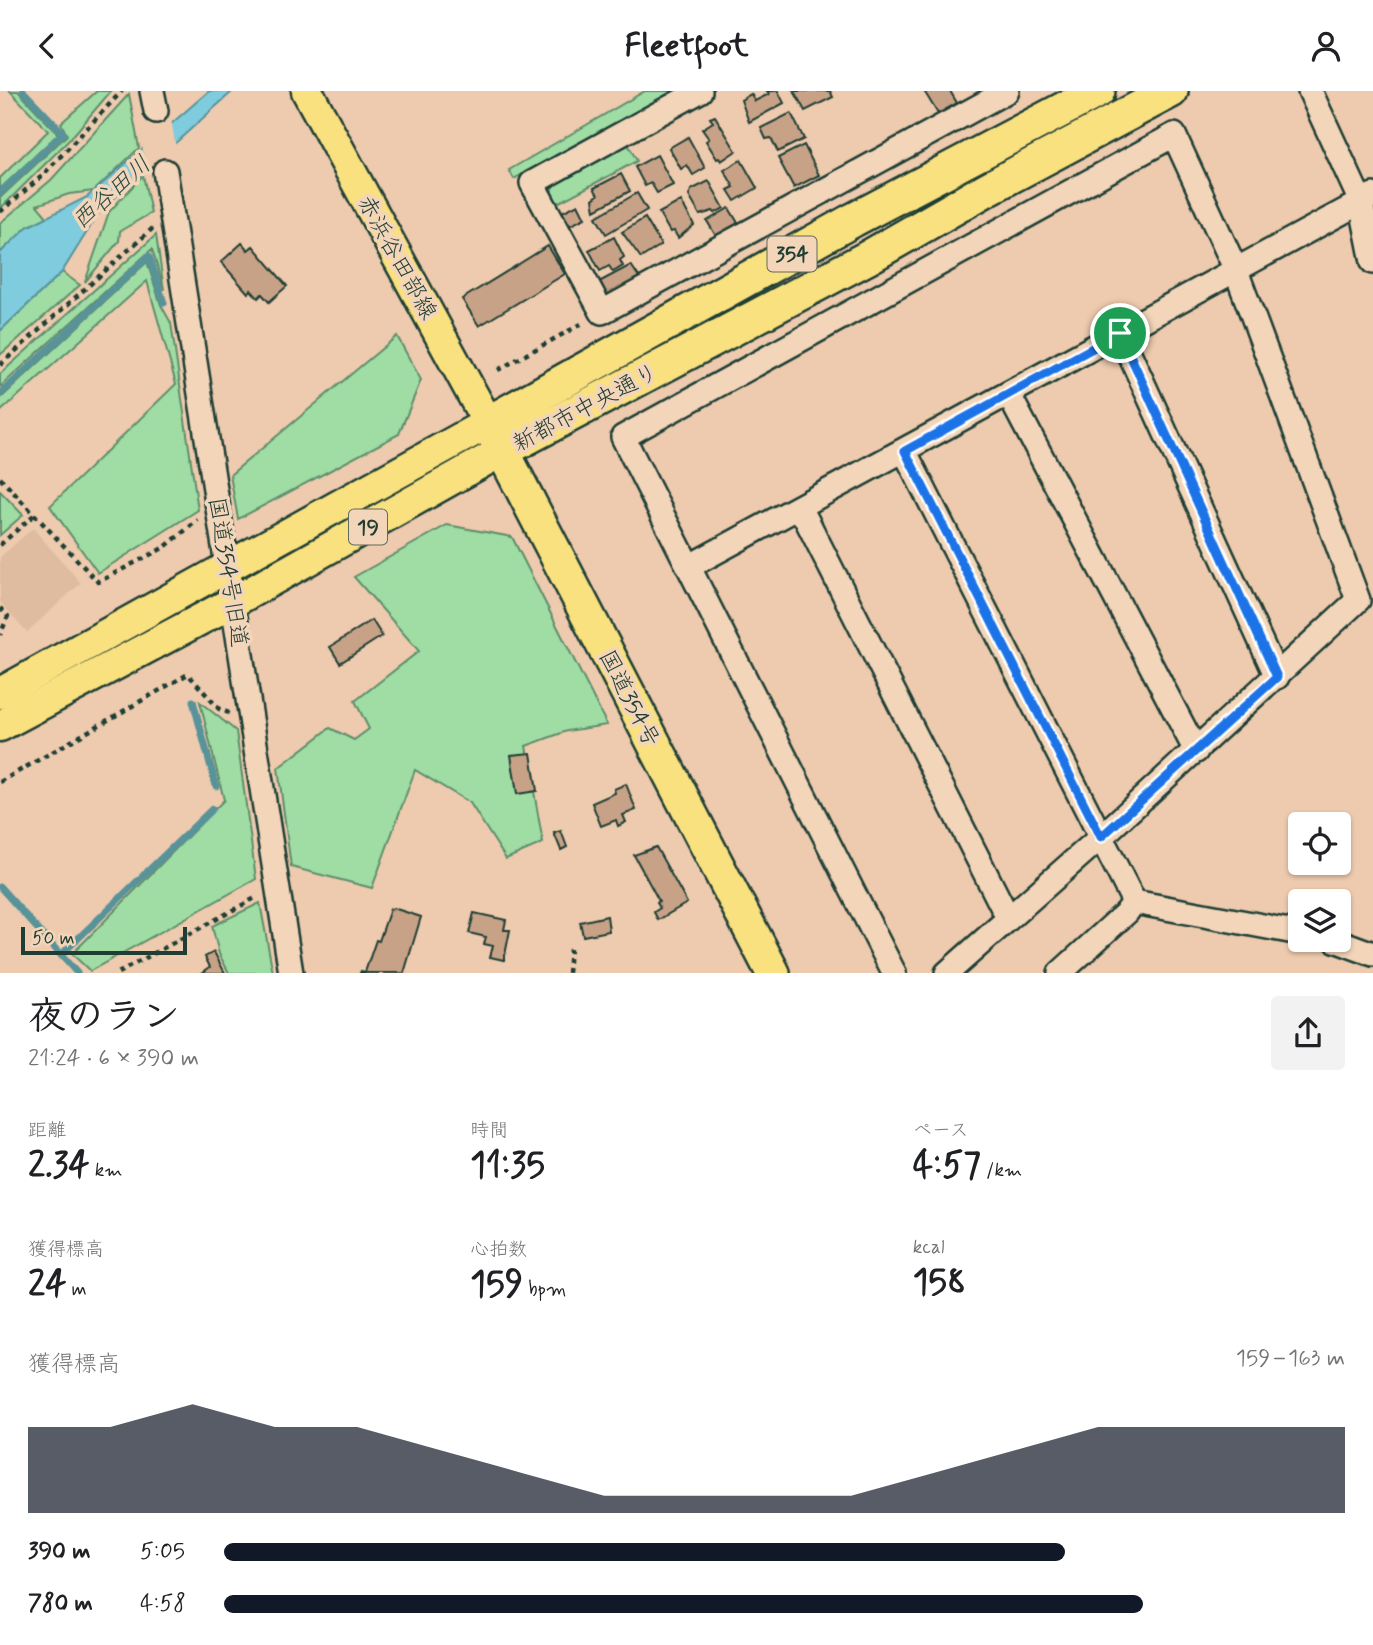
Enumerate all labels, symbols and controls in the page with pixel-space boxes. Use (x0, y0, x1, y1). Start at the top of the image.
text: Fleetfoot (624, 25, 749, 67)
icon: back (28, 27, 66, 65)
icon: person (1307, 27, 1345, 65)
water label: 西谷田川 (66, 149, 158, 237)
street label: 赤浜谷田部線 (350, 190, 443, 326)
road number: 354 (768, 237, 816, 271)
pin (1090, 303, 1150, 363)
icon: arrive (1101, 314, 1139, 352)
street label: 新都市中央通り (508, 358, 664, 460)
street label: 国道354号旧道 (200, 495, 254, 649)
road number: 19 (349, 509, 387, 544)
street label: 国道354号 (591, 645, 665, 753)
map controls (1288, 812, 1351, 952)
button: locate (1288, 812, 1351, 875)
button: layers (1288, 889, 1351, 952)
scale bar (21, 924, 187, 956)
text: 50 m (32, 926, 75, 951)
text: 夜のラン (28, 993, 180, 1042)
button: share (1271, 996, 1345, 1070)
text: 21:24 · 6 × 390 m (28, 1044, 199, 1074)
text: 距離 (28, 1118, 66, 1143)
text: 時間 (470, 1118, 508, 1143)
text: ペース (913, 1118, 969, 1143)
text: 2.34 (28, 1143, 90, 1189)
text: 11:35 (470, 1143, 545, 1189)
text: 4:57 (913, 1143, 981, 1189)
text: km (90, 1158, 122, 1183)
text: /km (981, 1158, 1022, 1183)
text: kcal (913, 1235, 945, 1260)
text: 獲得標高 (28, 1237, 104, 1262)
text: 心拍数 (470, 1237, 527, 1262)
text: 158 (913, 1260, 966, 1306)
text: 24 (28, 1262, 66, 1308)
text: 159 (470, 1262, 523, 1308)
text: m (66, 1277, 87, 1302)
text: bpm (523, 1277, 566, 1302)
text: 159–163 m (1236, 1344, 1345, 1374)
text: 獲得標高 (28, 1350, 120, 1380)
text: 390 m (28, 1537, 90, 1567)
text: 5:05 (140, 1537, 185, 1567)
text: 780 m (28, 1589, 93, 1619)
text: 4:58 (140, 1589, 186, 1619)

